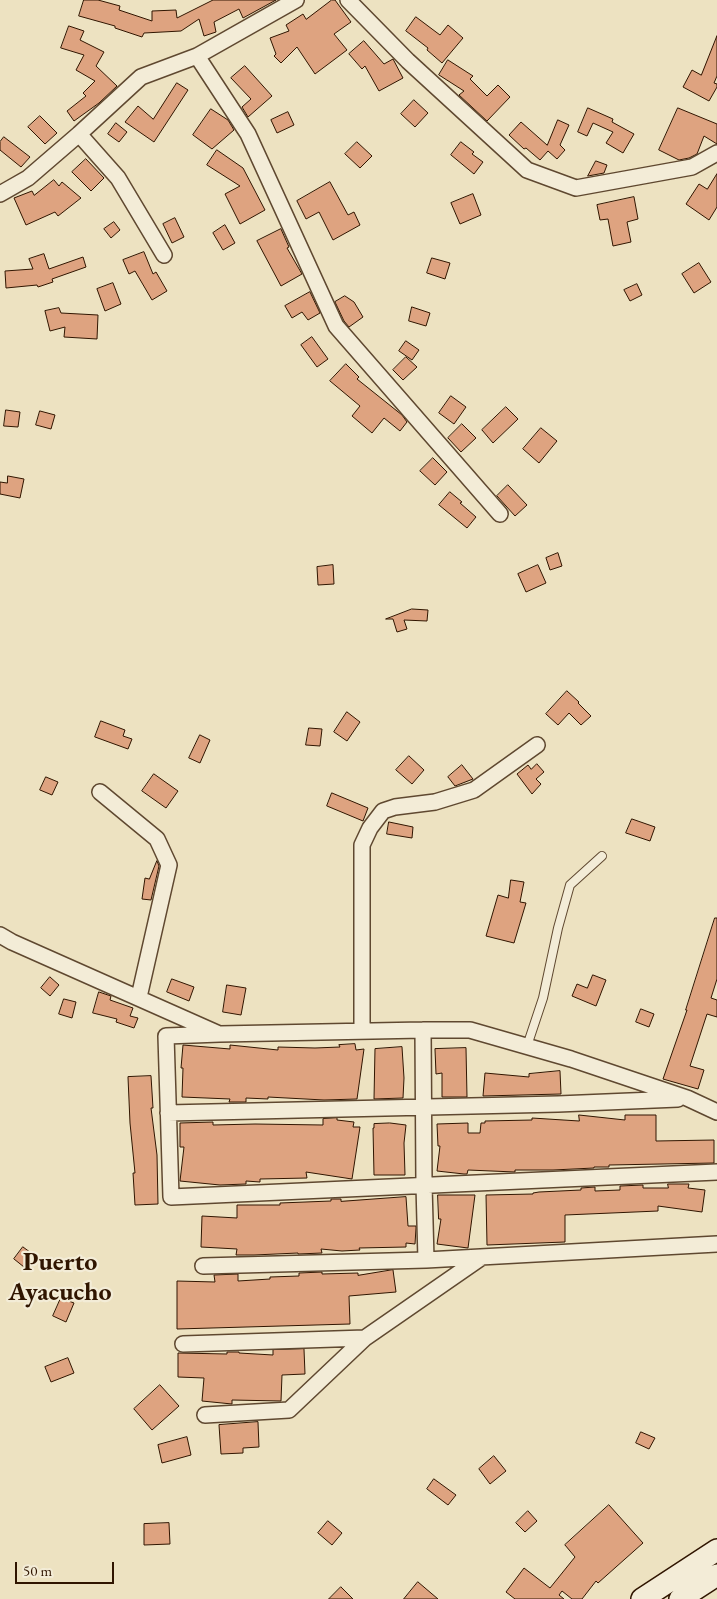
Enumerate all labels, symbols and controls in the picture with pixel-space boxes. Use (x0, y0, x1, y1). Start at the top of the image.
district label: Puerto Ayacucho (8, 1247, 112, 1308)
scale bar (18, 1552, 116, 1584)
text: 50 m (23, 1561, 52, 1580)

